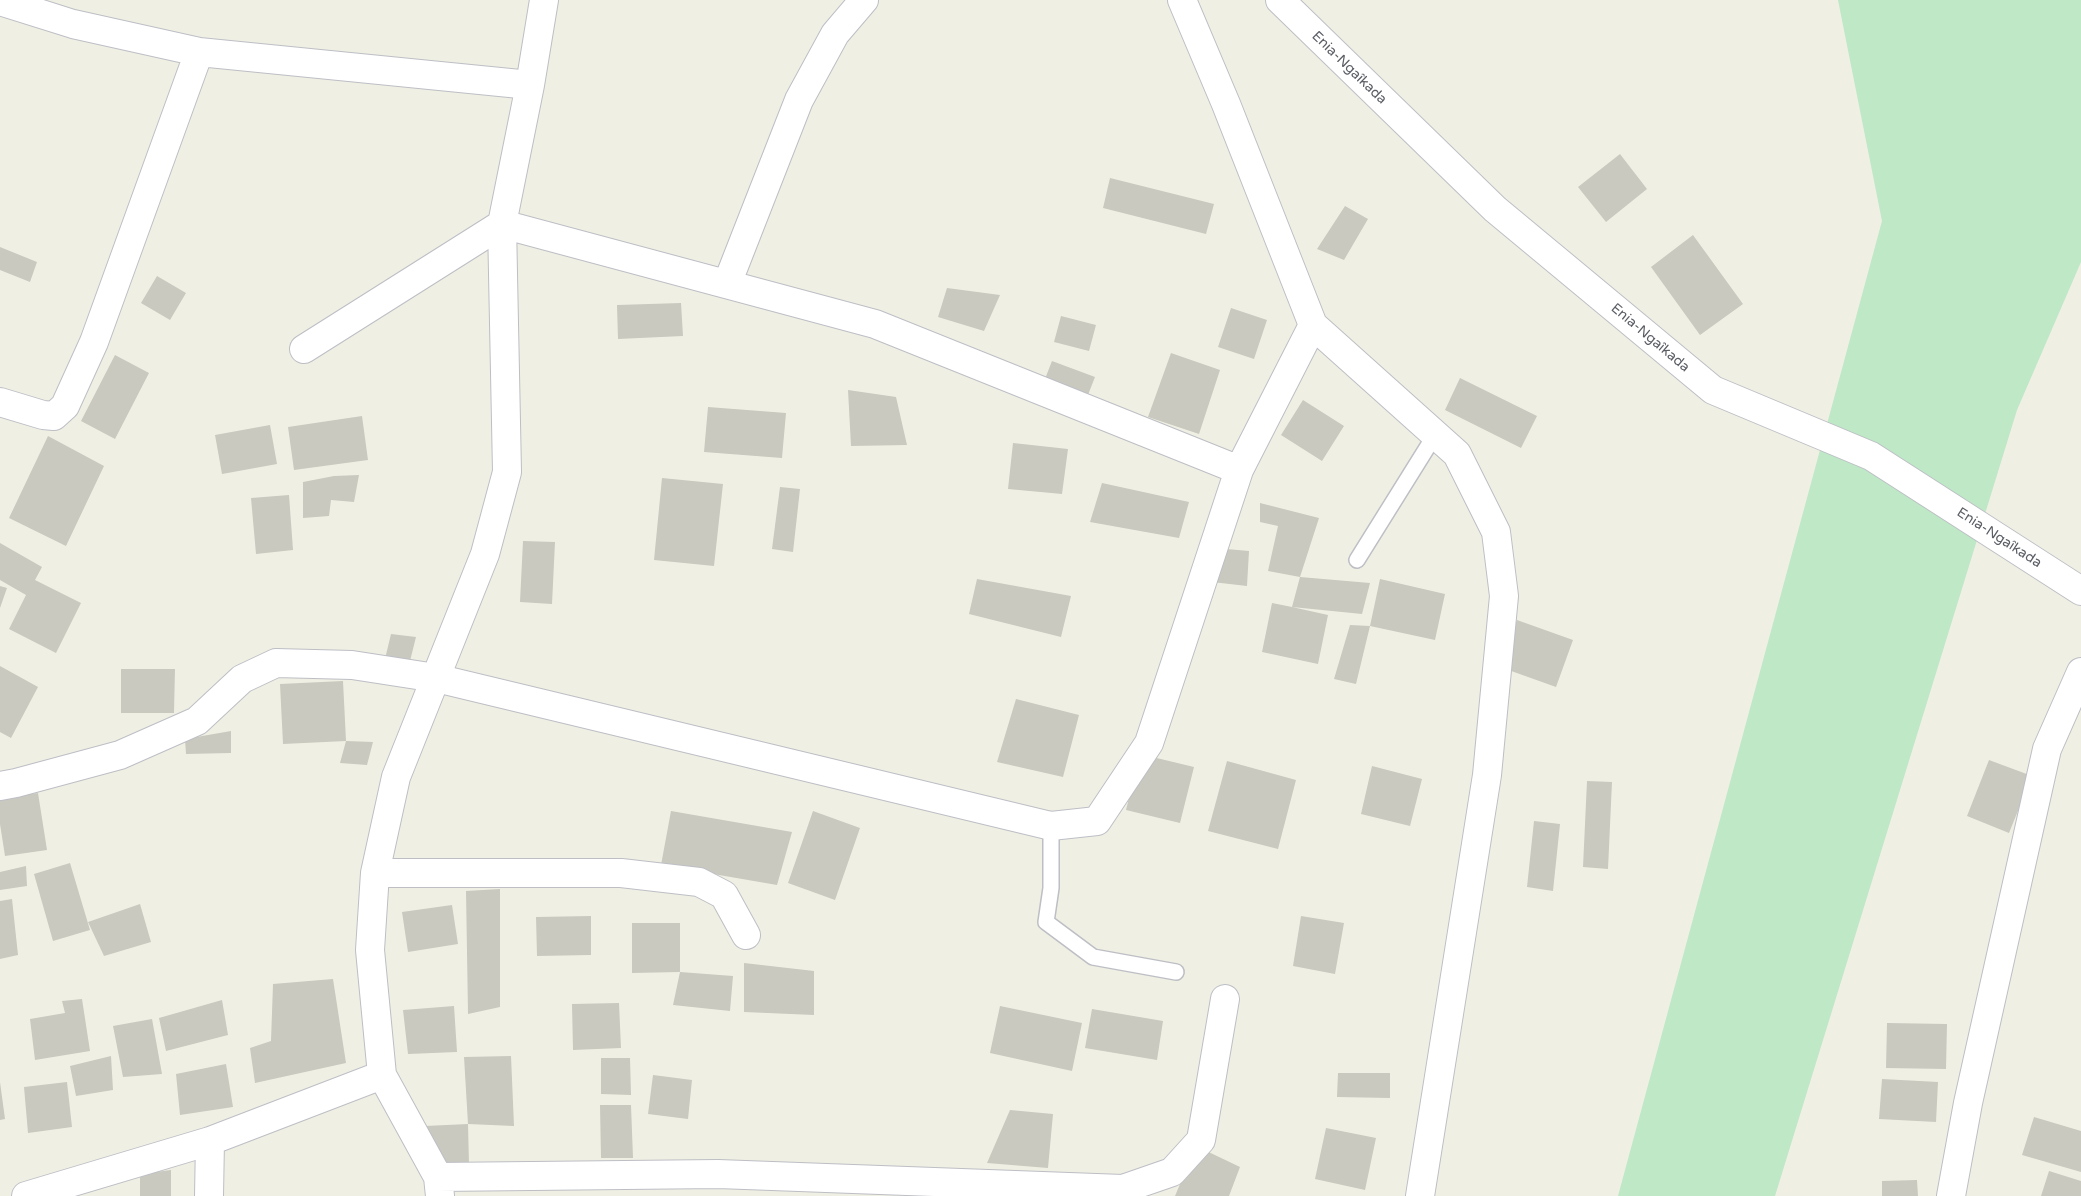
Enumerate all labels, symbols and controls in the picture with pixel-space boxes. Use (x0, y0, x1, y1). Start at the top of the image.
street label: Enia-Ngaîkada (1308, 28, 1390, 108)
street label: Enia-Ngaîkada (1607, 300, 1693, 376)
street label: Enia-Ngaîkada (1953, 504, 2045, 572)

